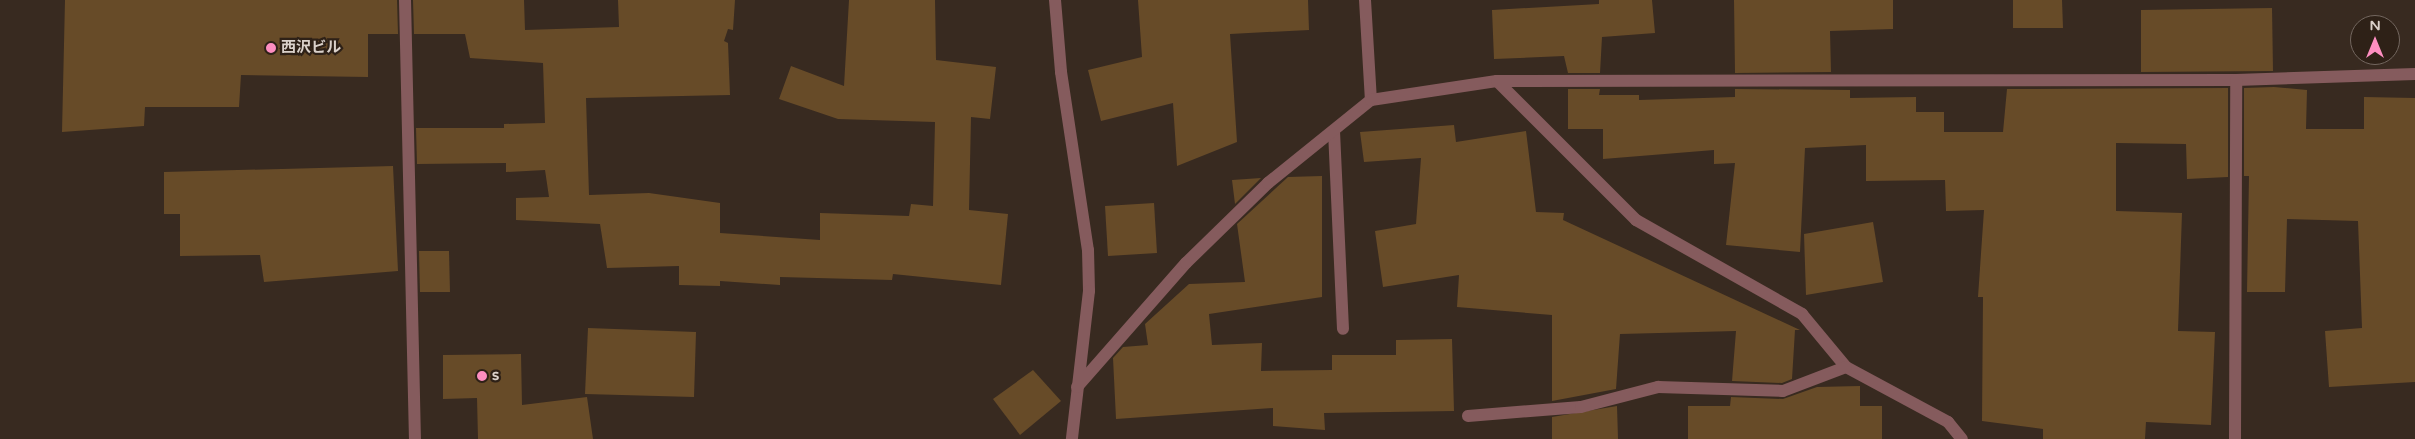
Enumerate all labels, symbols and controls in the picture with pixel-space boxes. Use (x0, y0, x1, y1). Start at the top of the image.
north arrow (2350, 15, 2400, 65)
text: N (2369, 17, 2381, 34)
place label: 西沢ビル (281, 39, 341, 57)
marker: 西沢ビル (265, 42, 277, 54)
place label: s (492, 367, 499, 385)
marker: s (476, 370, 488, 382)

